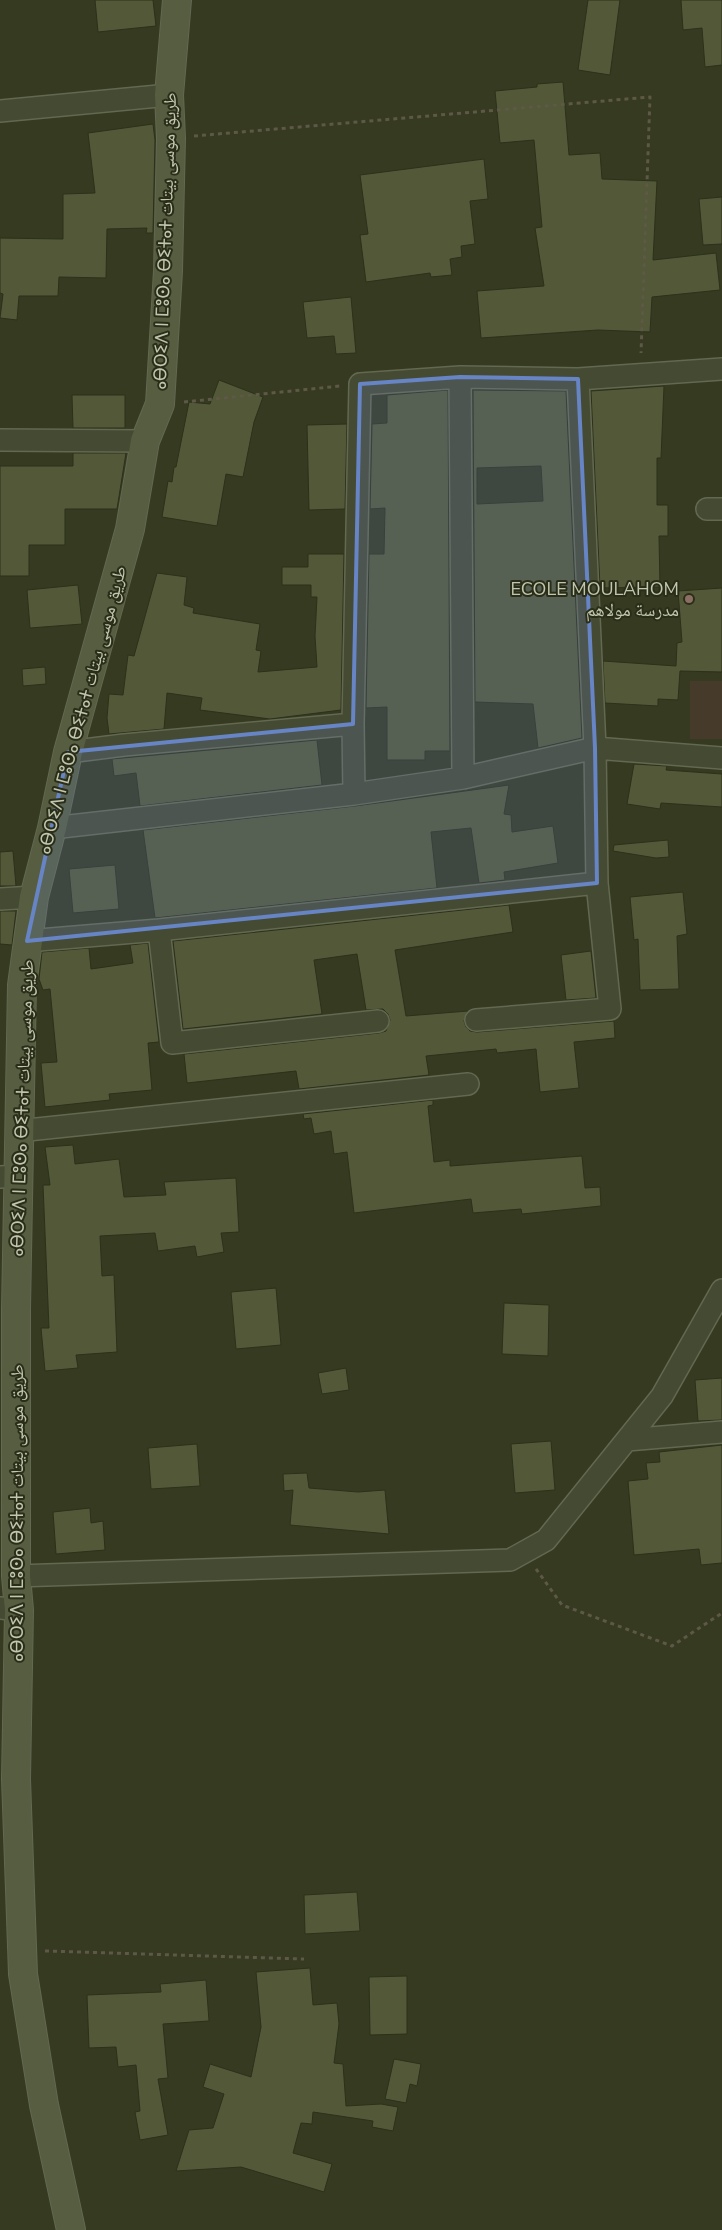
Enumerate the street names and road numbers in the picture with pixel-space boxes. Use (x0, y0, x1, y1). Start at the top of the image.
street label: ⴰⴱⵔⵉⴷ ⵏ ⵎⵓⵙⴰ ⴱⵉⵜⴰⵜ طريق موسى بيتات (148, 92, 182, 390)
street label: ⴰⴱⵔⵉⴷ ⵏ ⵎⵓⵙⴰ ⴱⵉⵜⴰⵜ طريق موسى بيتات (32, 563, 132, 857)
street label: ⴰⴱⵔⵉⴷ ⵏ ⵎⵓⵙⴰ ⴱⵉⵜⴰⵜ طريق موسى بيتات (5, 959, 39, 1257)
street label: ⴰⴱⵔⵉⴷ ⵏ ⵎⵓⵙⴰ ⴱⵉⵜⴰⵜ طريق موسى بيتات (5, 1364, 29, 1662)

